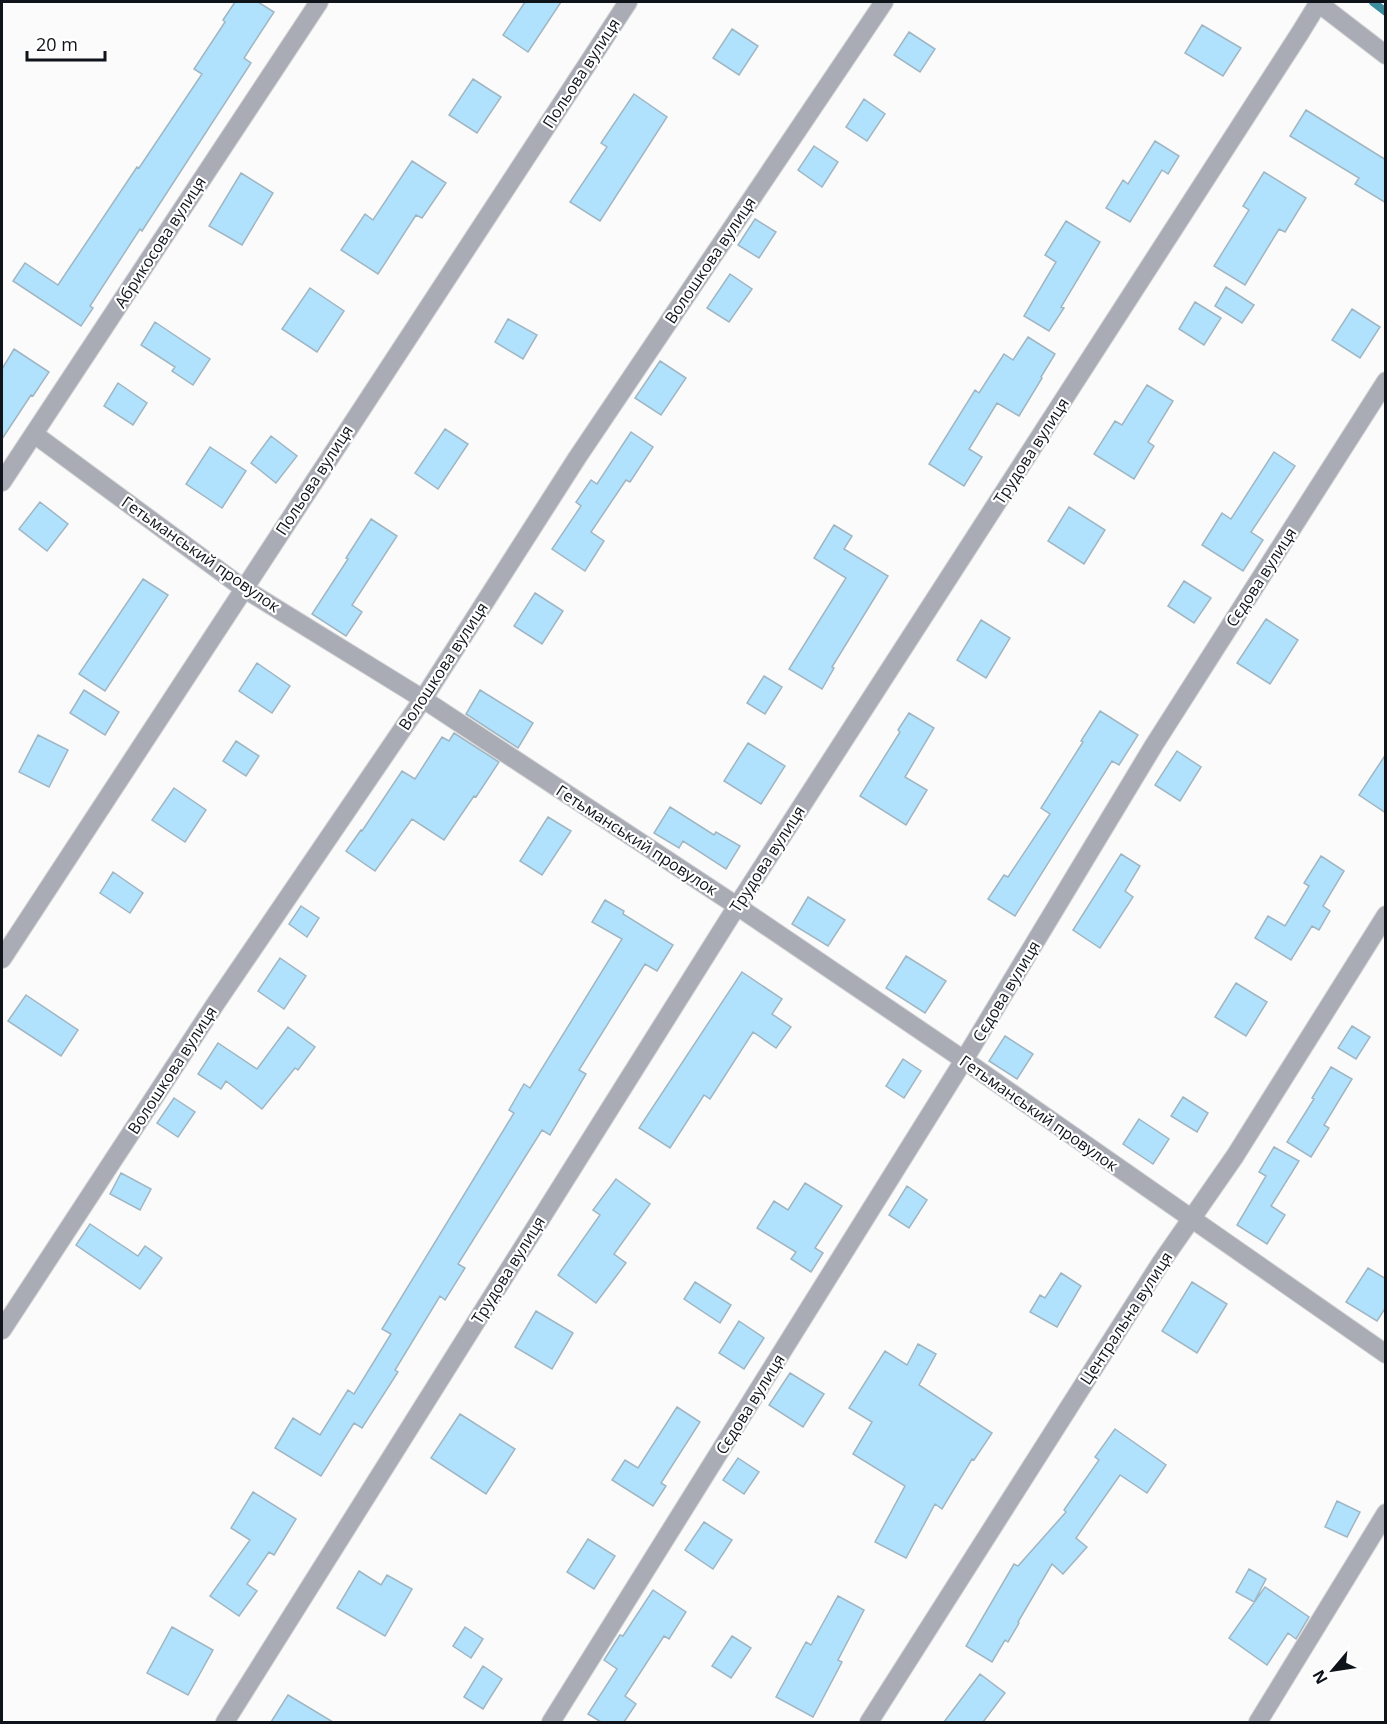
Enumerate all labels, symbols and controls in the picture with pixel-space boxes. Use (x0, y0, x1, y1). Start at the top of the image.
street label: Польова вулиця (537, 14, 625, 132)
scale bar (27, 24, 105, 62)
text: 20 m (36, 32, 78, 56)
street label: Абрикосова вулиця (109, 172, 211, 312)
street label: Волошкова вулиця (659, 192, 761, 328)
street label: Трудова вулиця (988, 393, 1074, 509)
street label: Польова вулиця (270, 421, 358, 539)
street label: Гетьманський провулок (117, 491, 285, 617)
street label: Сєдова вулиця (1221, 523, 1301, 631)
street label: Волошкова вулиця (393, 598, 493, 734)
street label: Гетьманський провулок (552, 779, 723, 901)
street label: Трудова вулиця (724, 801, 810, 917)
street label: Сєдова вулиця (967, 936, 1045, 1046)
street label: Волошкова вулиця (122, 1002, 222, 1138)
street label: Гетьманський провулок (955, 1050, 1123, 1176)
street label: Трудова вулиця (466, 1212, 550, 1328)
street label: Центральна вулиця (1075, 1247, 1177, 1389)
street label: Сєдова вулиця (710, 1350, 790, 1458)
north arrow (1303, 1640, 1363, 1700)
text: N (1307, 1666, 1333, 1688)

